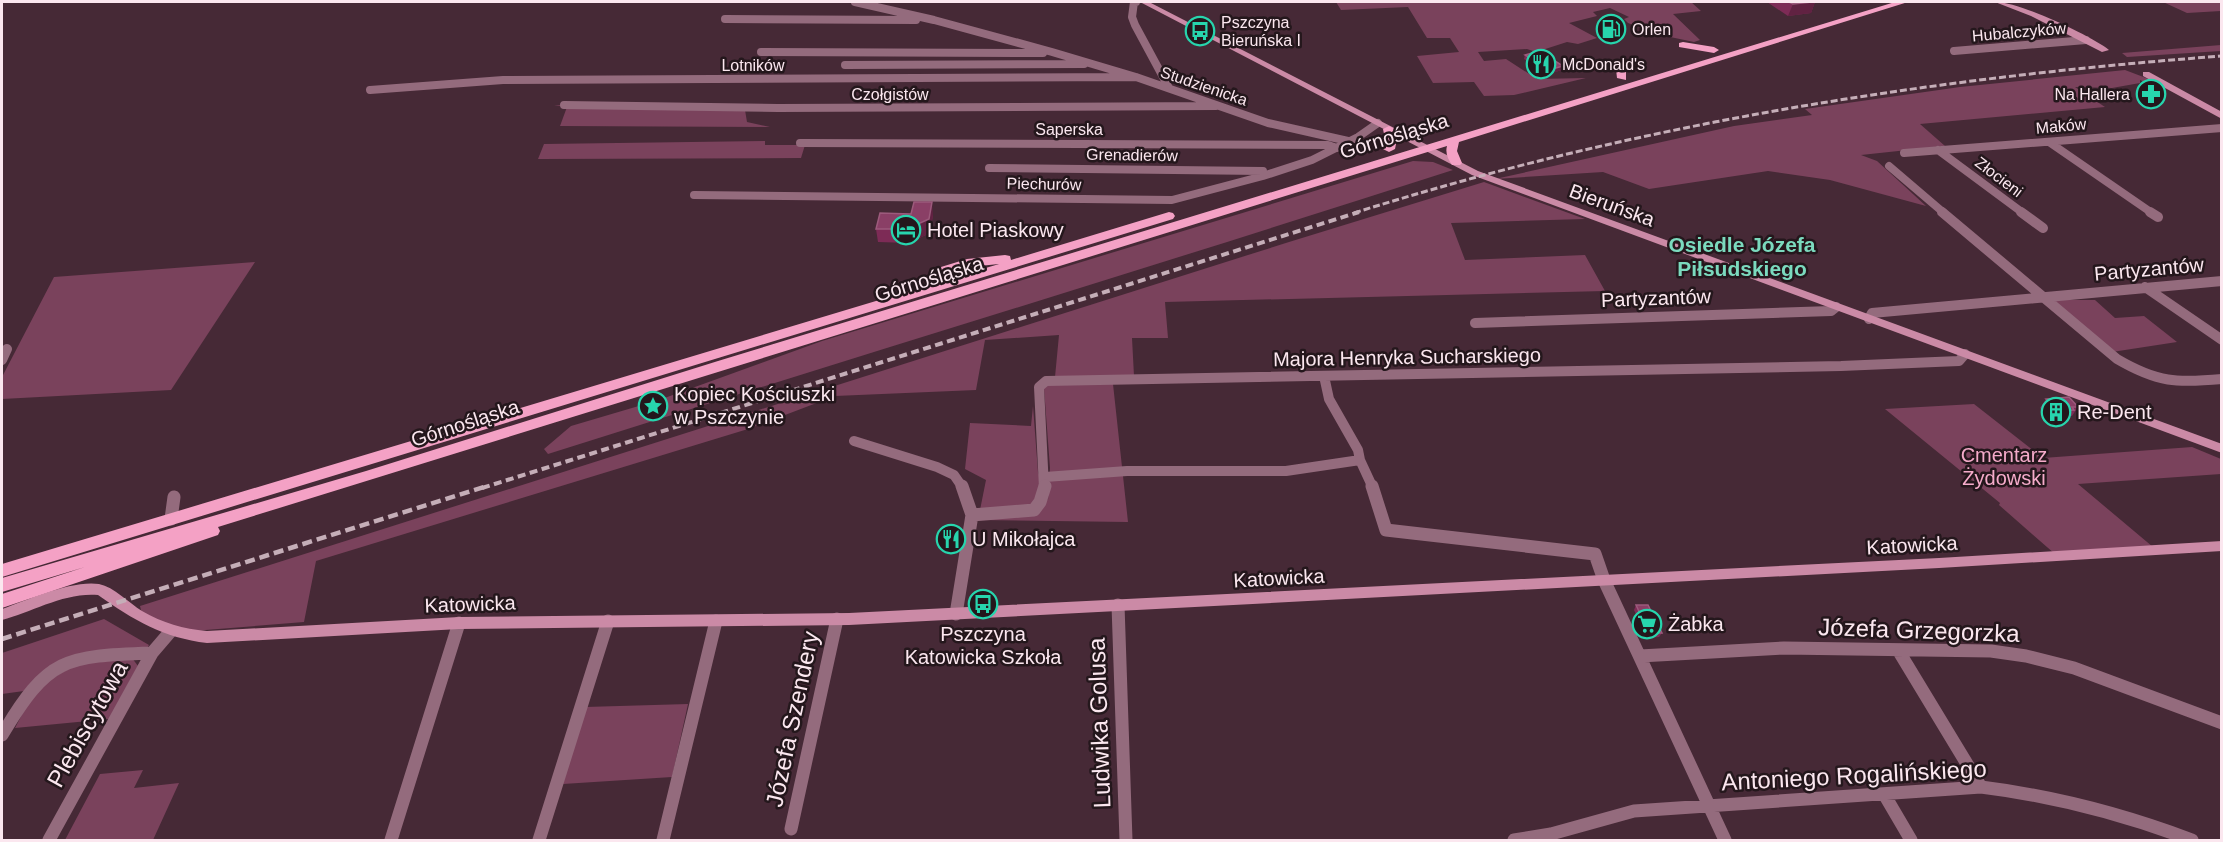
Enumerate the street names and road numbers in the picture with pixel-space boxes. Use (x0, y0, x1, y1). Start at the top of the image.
street label: Hubalczyków (1971, 19, 2067, 45)
street label: Lotników (721, 57, 785, 74)
street label: Studzienicka (1158, 63, 1250, 109)
street label: Czołgistów (851, 86, 929, 103)
street label: Górnośląska (1337, 109, 1452, 163)
street label: Maków (2035, 115, 2087, 137)
street label: Saperska (1035, 121, 1103, 138)
street label: Grenadierów (1086, 146, 1178, 164)
street label: Złocieni (1972, 154, 2026, 200)
street label: Piechurów (1007, 175, 1082, 193)
street label: Bieruńska (1566, 179, 1658, 231)
street label: Górnośląska (872, 252, 987, 306)
street label: Partyzantów (2093, 253, 2205, 285)
street label: Partyzantów (1601, 285, 1712, 311)
street label: Majora Henryka Sucharskiego (1273, 344, 1541, 370)
street label: Górnośląska (408, 395, 523, 451)
street label: Katowicka (1866, 532, 1959, 558)
street label: Katowicka (1233, 565, 1326, 591)
street label: Katowicka (424, 591, 517, 617)
street label: Józefa Grzegorzka (1818, 613, 2021, 647)
street label: Józefa Szendery (760, 629, 824, 809)
street label: Ludwika Golusa (1083, 637, 1115, 809)
street label: Plebiscytowa (41, 656, 133, 792)
street label: Antoniego Rogalińskiego (1721, 755, 1987, 795)

